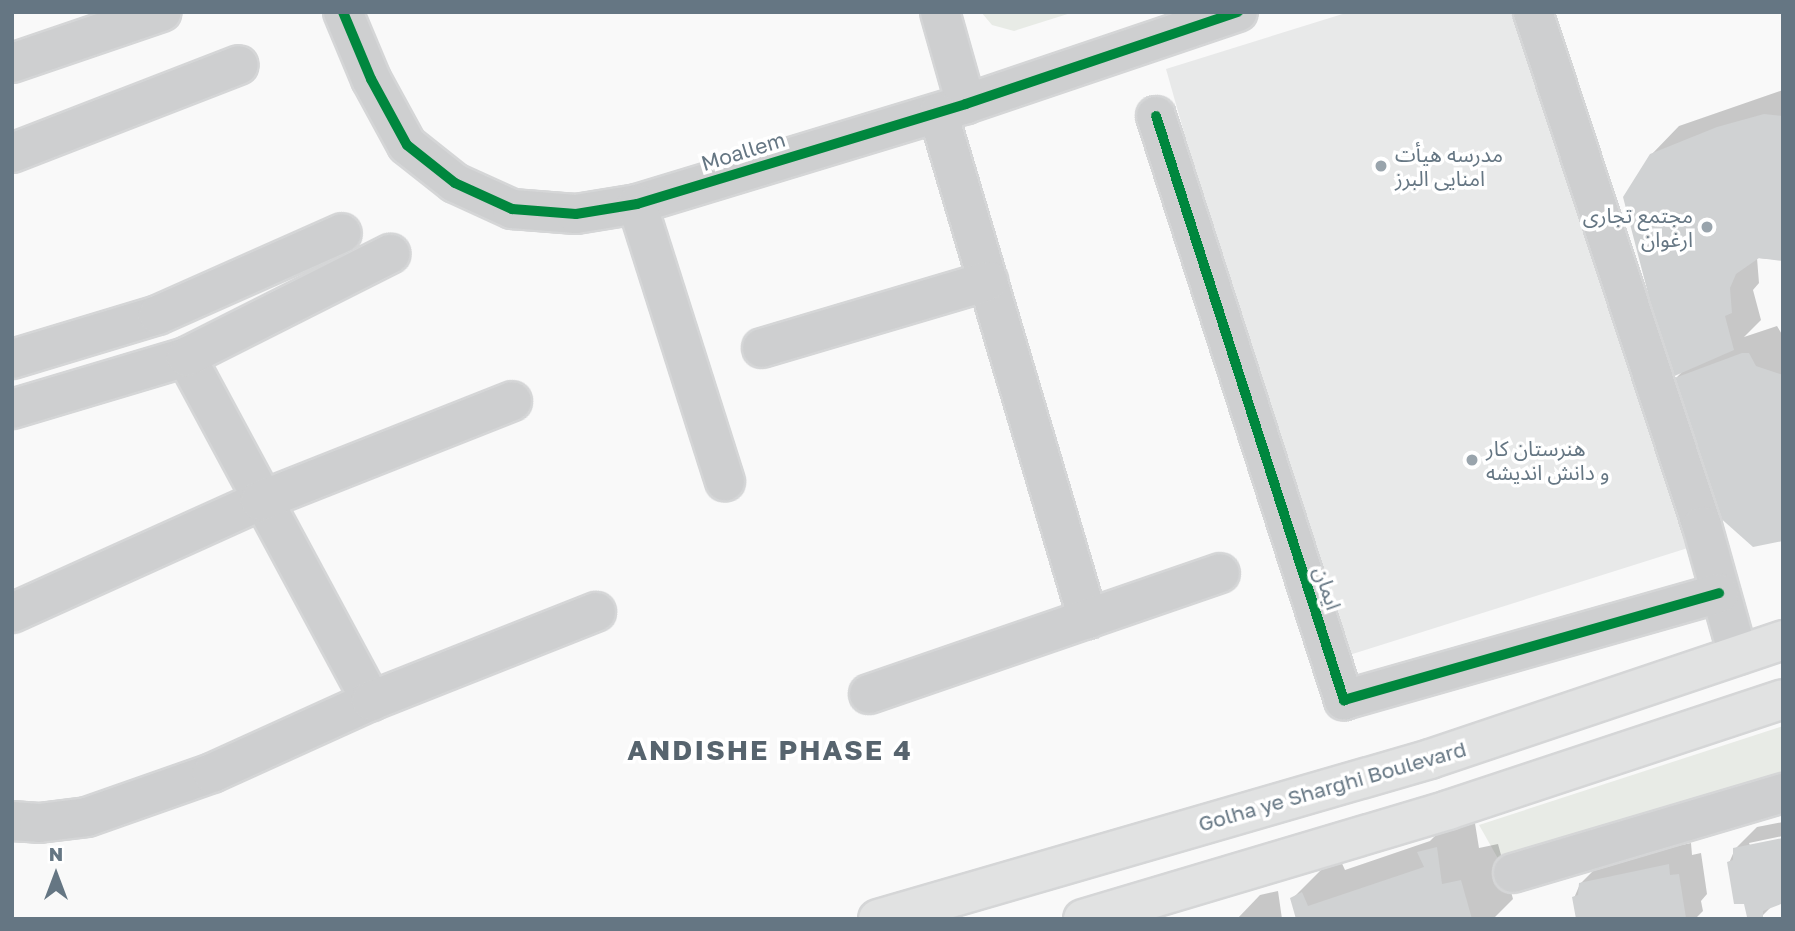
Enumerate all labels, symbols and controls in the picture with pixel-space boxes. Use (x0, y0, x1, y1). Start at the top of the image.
street label: Moallem (698, 126, 788, 176)
place label: مدرسه هیأت امنایی البرز (1395, 141, 1503, 191)
marker: مدرسه هیأت امنایی البرز (1373, 158, 1389, 174)
place label: مجتمع تجاری ارغوان (1583, 202, 1693, 252)
marker: مجتمع تجاری ارغوان (1699, 219, 1715, 235)
place label: هنرستان کار و دانش اندیشه (1486, 435, 1609, 485)
marker: هنرستان کار و دانش اندیشه (1464, 452, 1480, 468)
street label: ایمان (1309, 563, 1347, 613)
district label: ANDISHE PHASE 4 (629, 733, 911, 767)
street label: Golha ye Sharghi Boulevard (1195, 736, 1469, 836)
north arrow (21, 840, 91, 910)
text: N (49, 842, 63, 865)

